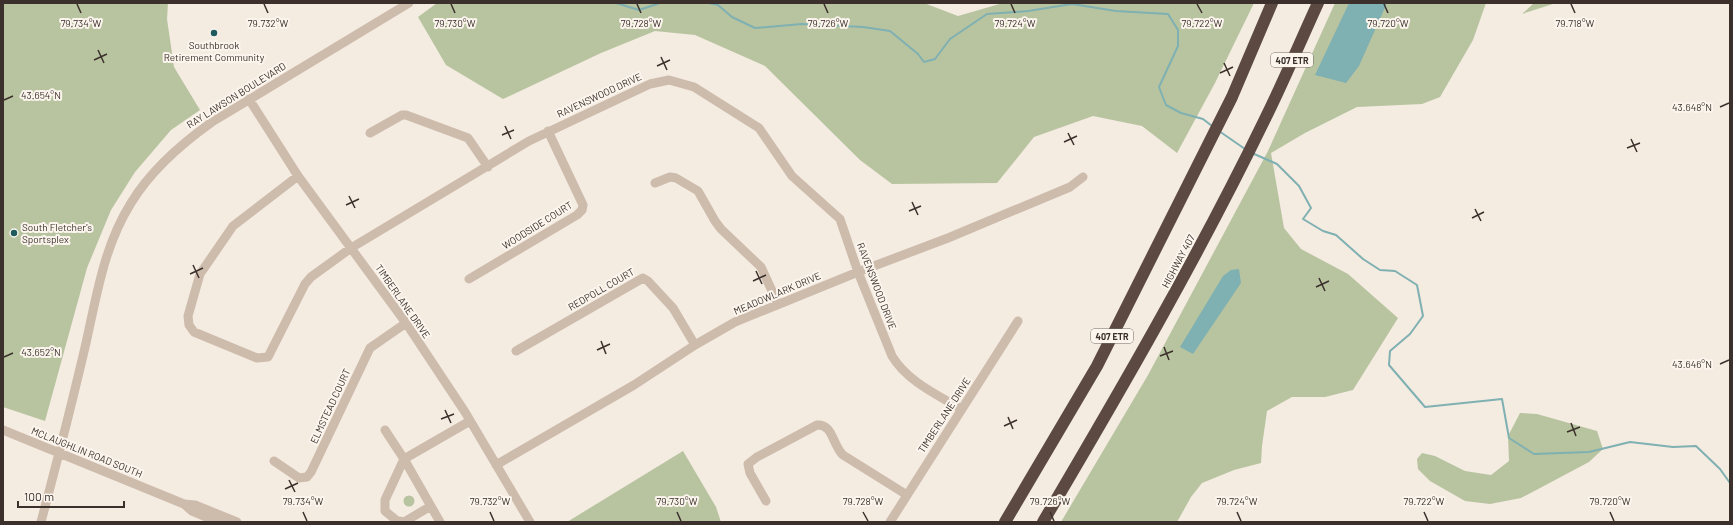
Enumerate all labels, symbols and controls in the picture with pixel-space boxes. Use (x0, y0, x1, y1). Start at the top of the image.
text: 79.734°W (61, 17, 102, 29)
text: 79.732°W (248, 17, 288, 29)
text: 79.730°W (435, 17, 476, 29)
text: 79.728°W (621, 17, 662, 29)
text: 79.726°W (808, 17, 848, 29)
text: 79.724°W (995, 17, 1036, 29)
text: 79.722°W (1182, 17, 1223, 29)
text: 79.720°W (1367, 17, 1409, 29)
text: 79.718°W (1556, 17, 1595, 29)
marker: Southbrook Retirement Community (209, 28, 219, 38)
place label: Southbrook Retirement Community (164, 39, 265, 63)
road number: 407 ETR (1271, 53, 1313, 67)
street label: RAY LAWSON BOULEVARD (184, 59, 288, 131)
street label: RAVENSWOOD DRIVE (555, 70, 643, 120)
text: 43.654°N (21, 89, 61, 101)
text: 43.648°N (1672, 101, 1712, 113)
street label: WOODSIDE COURT (500, 198, 575, 251)
place label: South Fletcher's Sportsplex (22, 221, 92, 245)
marker: South Fletcher's Sportsplex (9, 228, 19, 238)
street label: HIGHWAY 407 (1159, 232, 1197, 290)
street label: RAVENSWOOD DRIVE (855, 241, 899, 331)
street label: TIMBERLANE DRIVE (373, 262, 433, 340)
street label: REDPOLL COURT (566, 265, 636, 313)
street label: MEADOWLARK DRIVE (732, 269, 822, 317)
road number: 407 ETR (1091, 329, 1133, 343)
text: 43.652°N (21, 346, 61, 358)
text: 43.646°N (1672, 358, 1712, 370)
street label: ELMSTEAD COURT (307, 366, 353, 445)
street label: TIMBERLANE DRIVE (915, 375, 973, 455)
street label: MCLAUGHLIN ROAD SOUTH (30, 424, 144, 480)
scale bar (18, 483, 124, 509)
text: 100 m (24, 489, 54, 503)
text: 79.734°W (283, 495, 324, 507)
text: 79.732°W (470, 495, 510, 507)
text: 79.730°W (657, 495, 698, 507)
text: 79.728°W (843, 495, 884, 507)
text: 79.726°W (1030, 495, 1070, 507)
text: 79.724°W (1217, 495, 1258, 507)
text: 79.722°W (1404, 495, 1445, 507)
text: 79.720°W (1589, 495, 1631, 507)

